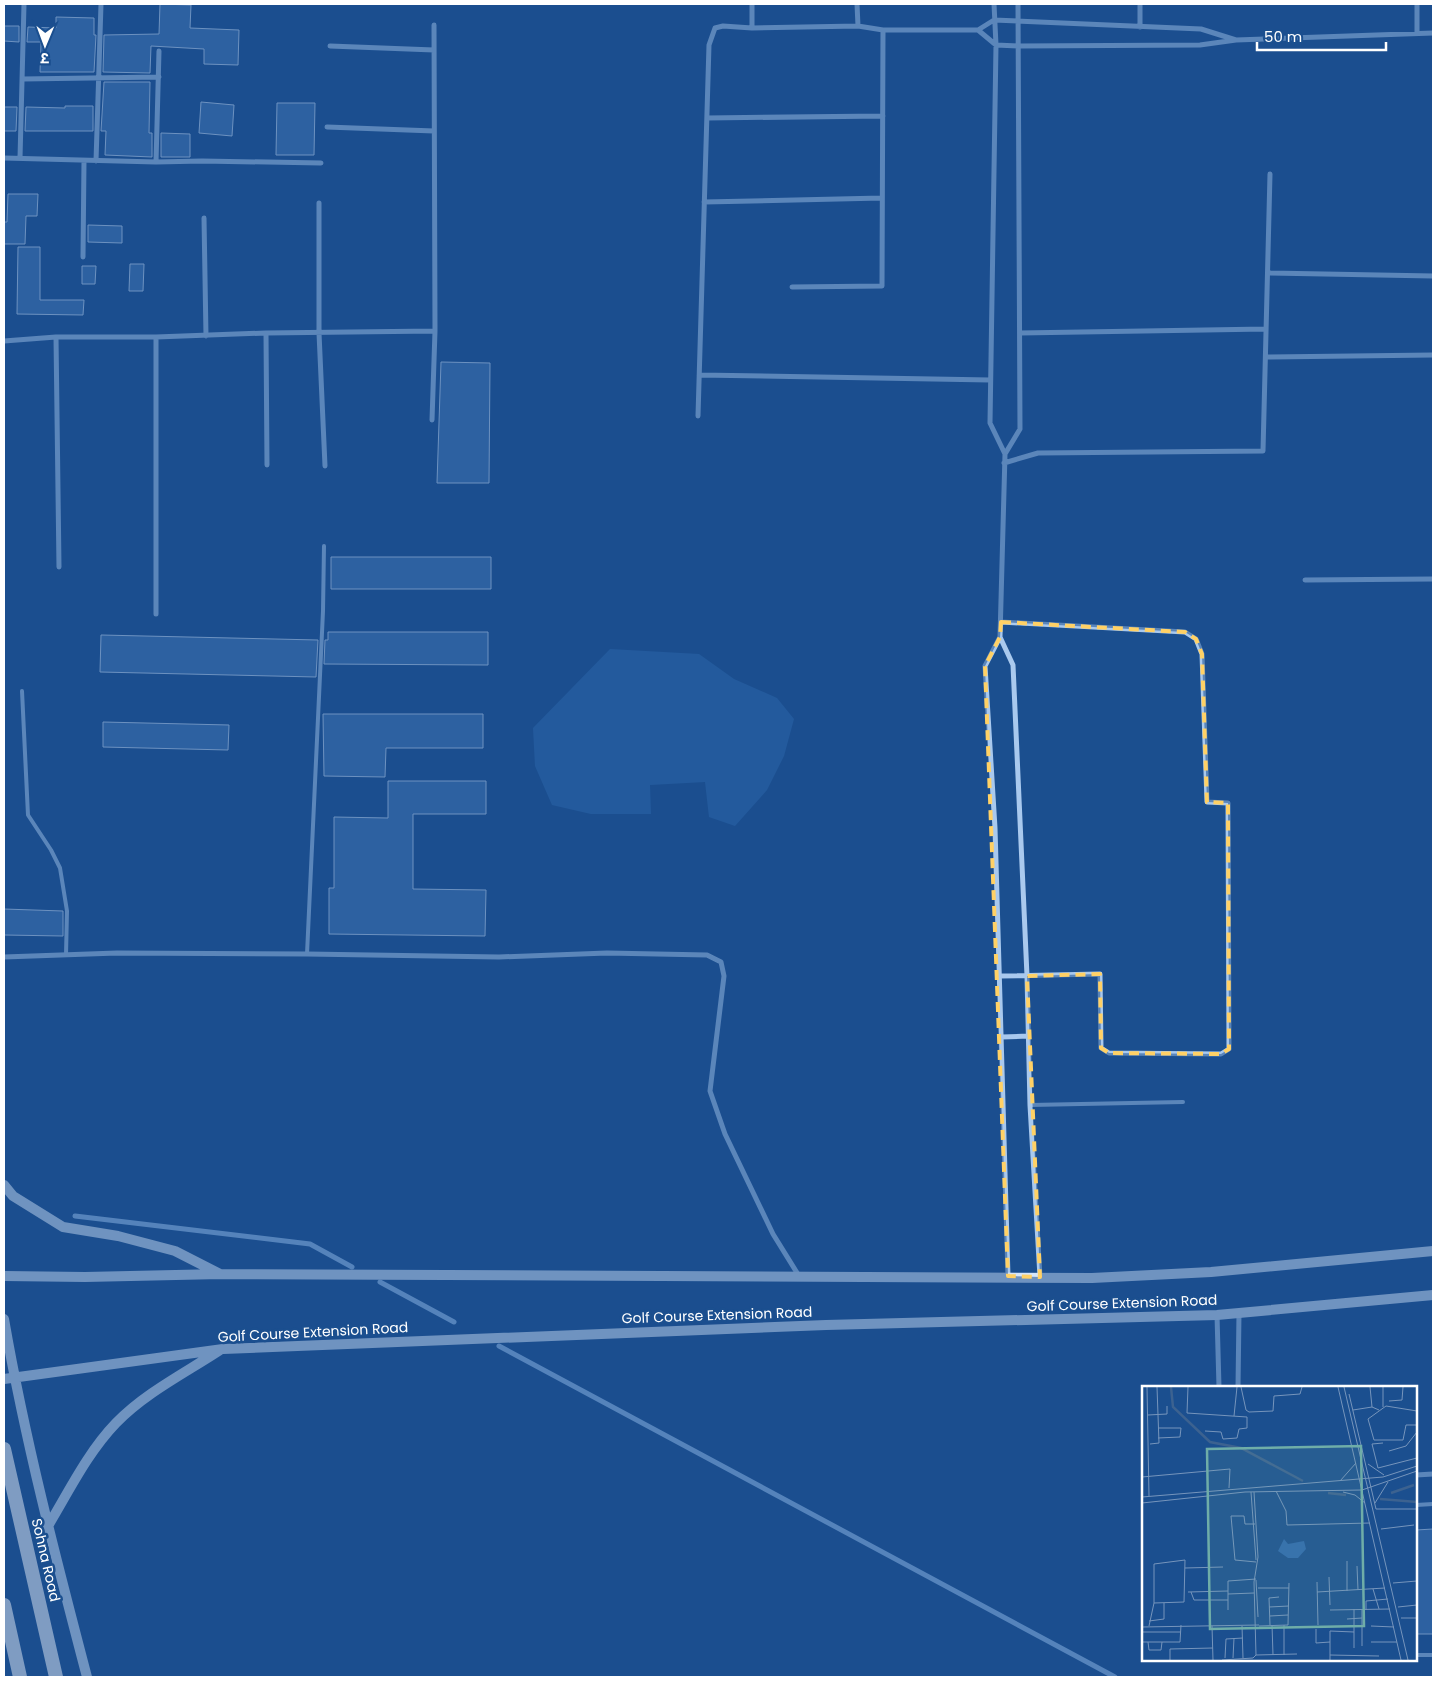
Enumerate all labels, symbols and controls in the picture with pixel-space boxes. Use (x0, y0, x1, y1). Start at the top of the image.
north arrow (20, 20, 70, 70)
scale bar (1257, 20, 1386, 52)
text: 50 m (1264, 26, 1302, 47)
text: उ (40, 48, 50, 68)
street label: Golf Course Extension Road (1026, 1290, 1218, 1316)
street label: Golf Course Extension Road (621, 1302, 813, 1328)
street label: Golf Course Extension Road (217, 1317, 409, 1347)
inset map (1142, 1386, 1417, 1661)
street label: Sohna Road (27, 1516, 65, 1604)

